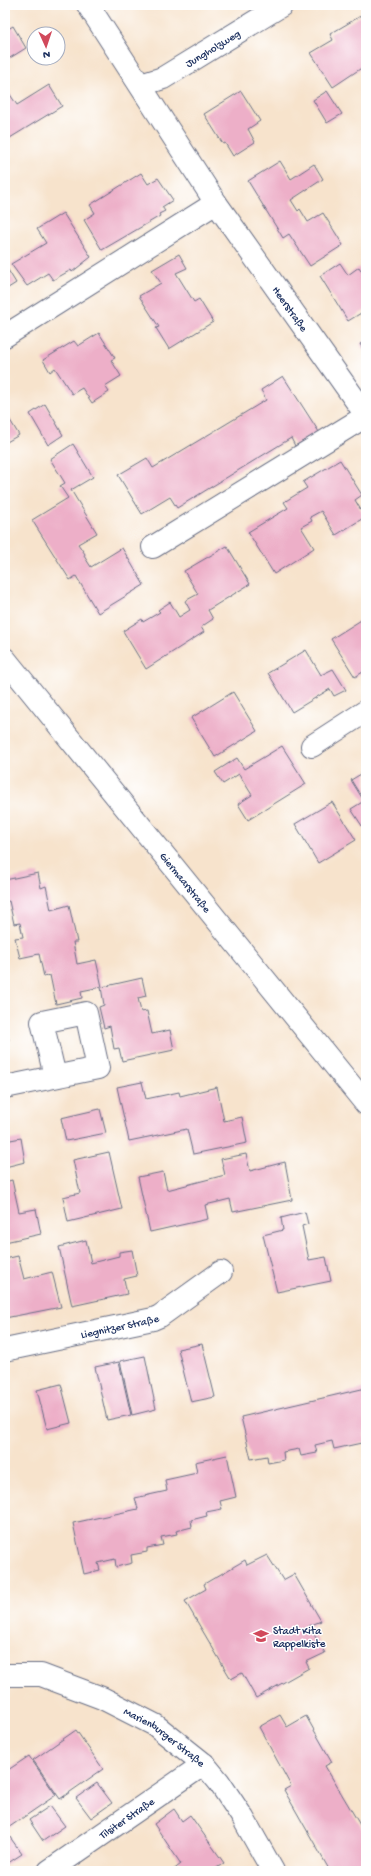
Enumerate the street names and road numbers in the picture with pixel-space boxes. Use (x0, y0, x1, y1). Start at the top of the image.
street label: Jungholzweg (184, 28, 243, 71)
street label: Heerstraße (269, 285, 309, 335)
street label: Giermaarstraße (156, 851, 212, 916)
street label: Liegnitzer Straße (80, 1313, 162, 1342)
street label: Marienburger Straße (121, 1706, 207, 1770)
street label: Tilsiter Straße (97, 1796, 158, 1843)

